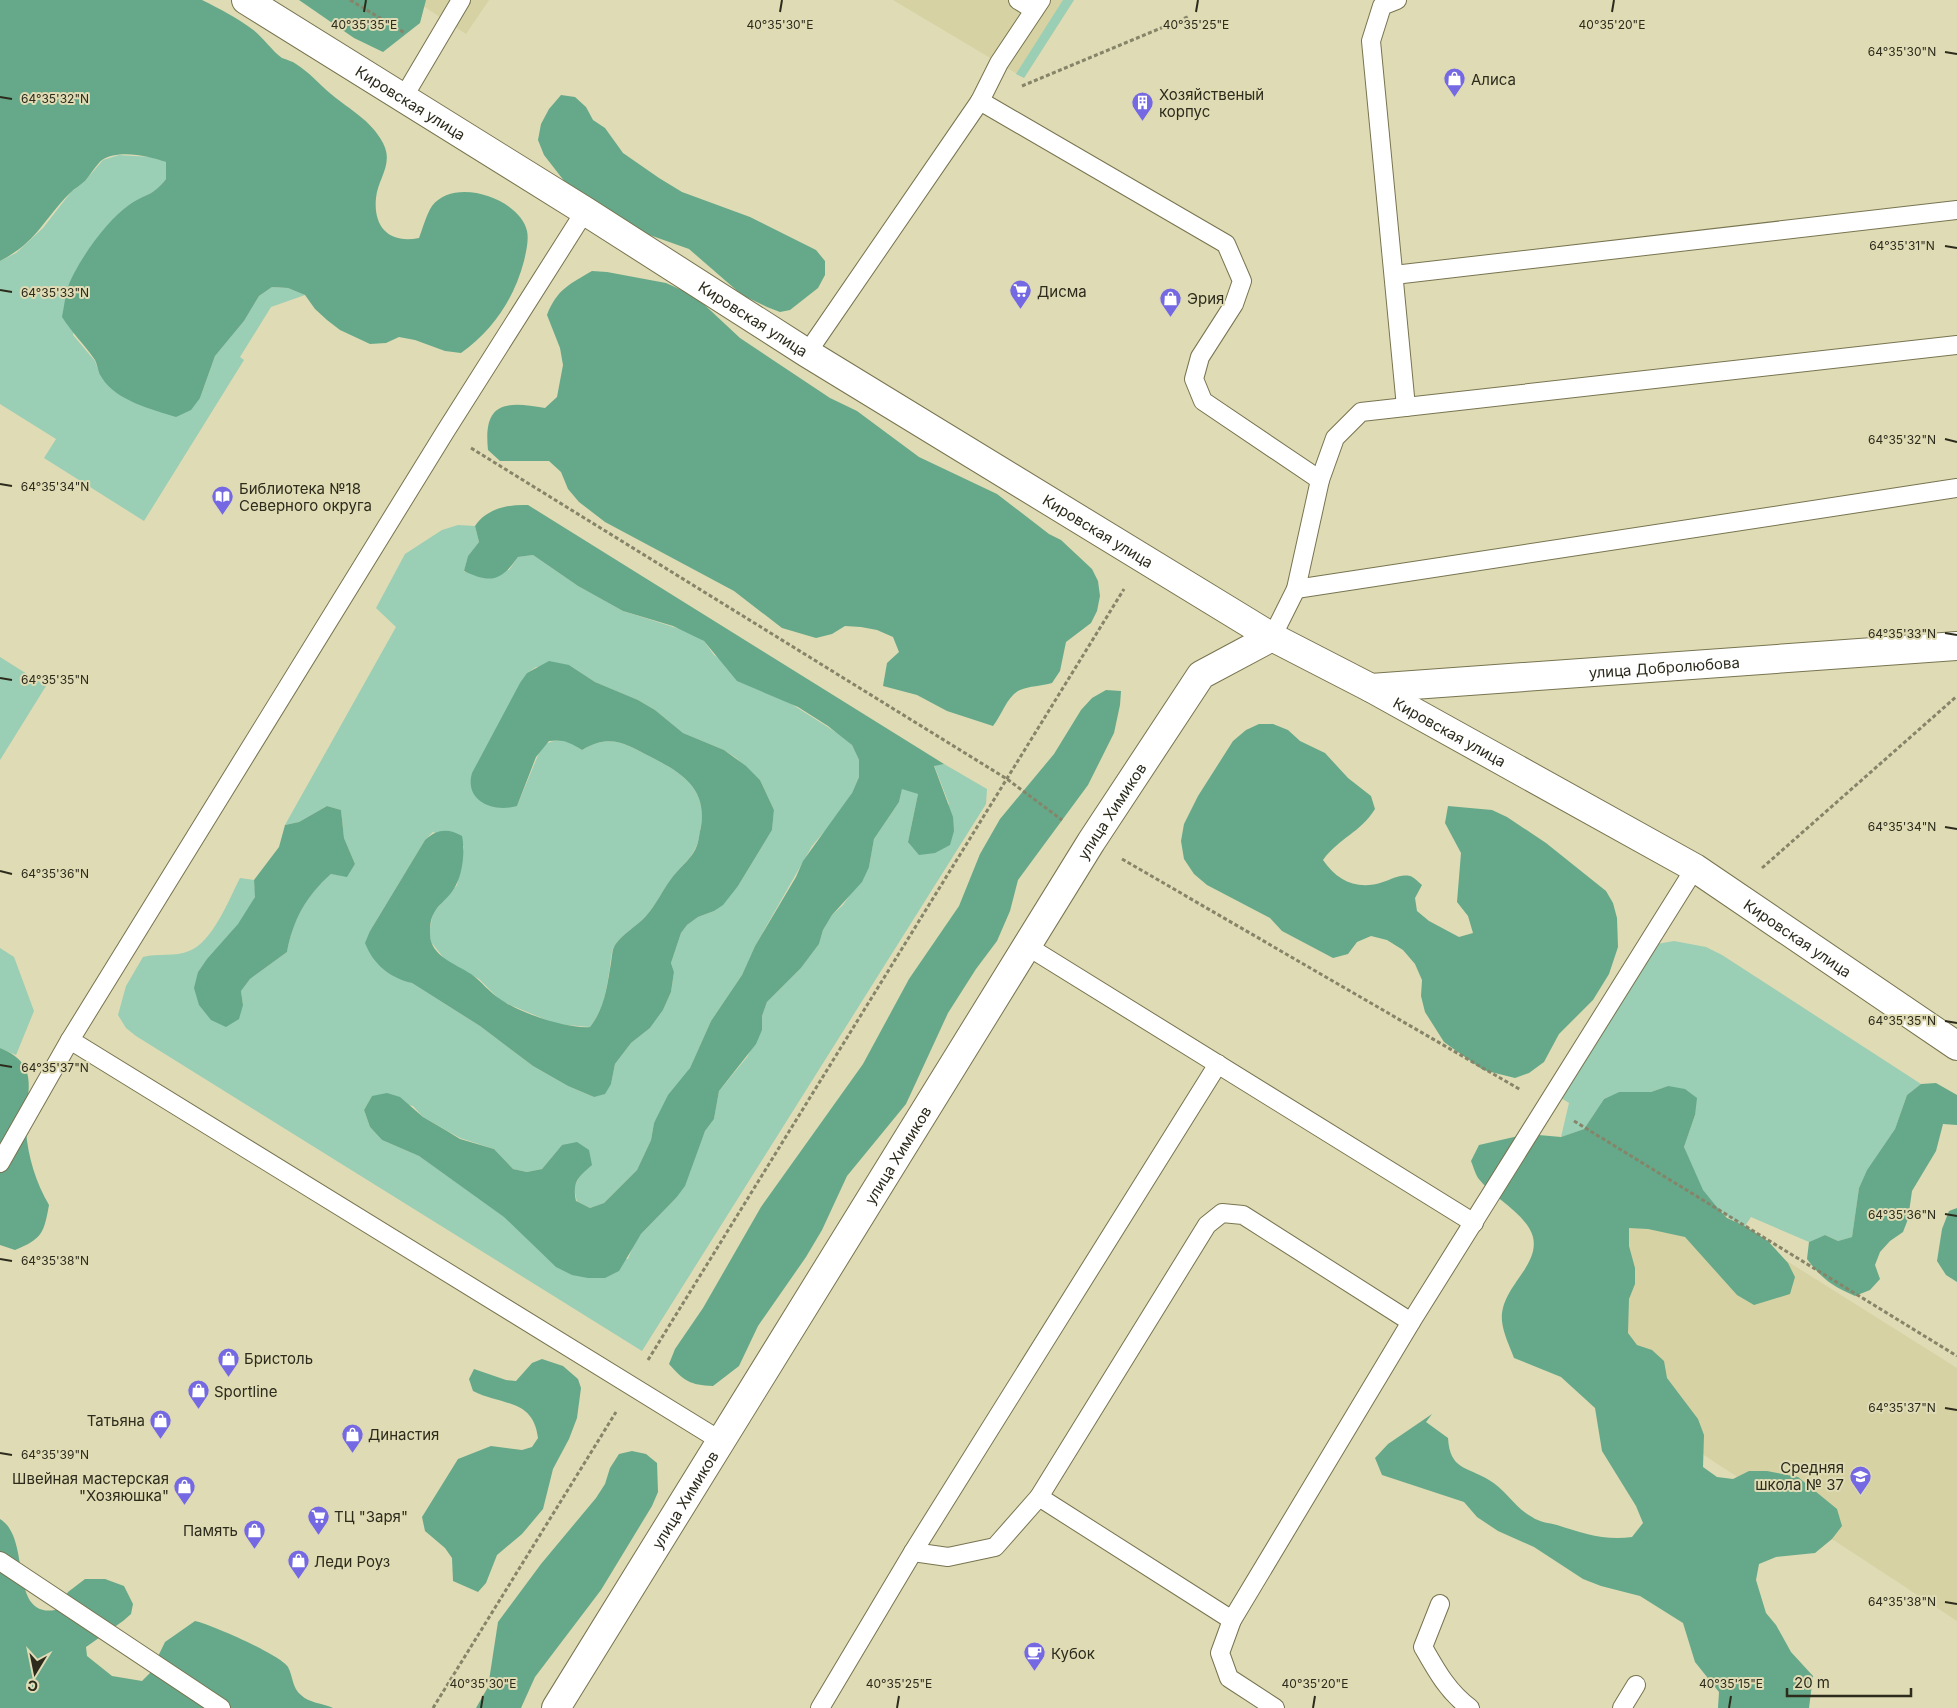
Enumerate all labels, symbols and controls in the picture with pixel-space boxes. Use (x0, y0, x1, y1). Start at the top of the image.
text: 40°35'35"E (331, 17, 397, 32)
text: 40°35'30"E (747, 17, 813, 32)
text: 40°35'25"E (1163, 17, 1229, 32)
text: 40°35'20"E (1579, 17, 1645, 32)
text: 64°35'30"N (1868, 44, 1936, 59)
street label: Кировская улица (352, 61, 469, 144)
shop icon: Алиса (1443, 67, 1467, 98)
place label: Алиса (1471, 70, 1516, 89)
place label: Хозяйственый корпус (1159, 85, 1264, 121)
text: 64°35'32"N (21, 91, 89, 106)
building icon: Хозяйственый корпус (1131, 91, 1155, 122)
text: 64°35'31"N (1869, 238, 1935, 253)
street label: Кировская улица (695, 277, 811, 361)
supermarket icon: Дисма (1009, 279, 1033, 310)
place label: Дисма (1037, 282, 1087, 301)
text: 64°35'33"N (21, 285, 89, 300)
shop icon: Эрия (1159, 286, 1183, 317)
place label: Эрия (1187, 289, 1224, 308)
text: 64°35'32"N (1868, 432, 1936, 447)
text: 64°35'34"N (21, 479, 89, 494)
place label: Библиотека №18 Северного округа (239, 479, 372, 515)
library icon: Библиотека №18 Северного округа (211, 485, 235, 516)
street label: Кировская улица (1039, 490, 1157, 572)
text: 64°35'33"N (1868, 626, 1936, 641)
street label: улица Добролюбова (1588, 652, 1740, 682)
text: 64°35'35"N (21, 672, 89, 687)
street label: Кировская улица (1390, 693, 1509, 771)
street label: улица Химиков (1073, 759, 1150, 863)
text: 64°35'34"N (1868, 819, 1936, 834)
text: 64°35'36"N (21, 866, 89, 881)
street label: Кировская улица (1740, 895, 1855, 981)
text: 64°35'35"N (1868, 1013, 1936, 1028)
text: 64°35'37"N (21, 1060, 89, 1075)
street label: улица Химиков (860, 1102, 935, 1208)
text: 64°35'36"N (1868, 1207, 1936, 1222)
text: 64°35'38"N (21, 1253, 89, 1268)
shop icon: Бристоль (216, 1346, 240, 1377)
place label: Бристоль (244, 1349, 313, 1368)
shop icon: Sportline (186, 1379, 210, 1410)
place label: Sportline (214, 1382, 277, 1401)
text: 64°35'37"N (1868, 1400, 1936, 1415)
shop icon: Татьяна (149, 1408, 173, 1439)
place label: Татьяна (87, 1411, 145, 1430)
shop icon: Династия (340, 1422, 364, 1453)
place label: Династия (368, 1425, 439, 1444)
text: 64°35'39"N (21, 1447, 89, 1462)
street label: улица Химиков (647, 1447, 722, 1552)
place label: Средняя школа № 37 (1755, 1458, 1844, 1494)
school or university icon: Средняя школа № 37 (1848, 1464, 1872, 1495)
place label: Швейная мастерская "Хозяюшка" (12, 1469, 169, 1505)
shop icon: Швейная мастерская "Хозяюшка" (173, 1475, 197, 1506)
supermarket icon: ТЦ "Заря" (306, 1504, 330, 1535)
place label: ТЦ "Заря" (334, 1507, 408, 1526)
shop icon: Память (242, 1518, 266, 1549)
place label: Память (183, 1521, 238, 1540)
shop icon: Леди Роуз (286, 1549, 310, 1580)
place label: Леди Роуз (314, 1552, 390, 1571)
text: 64°35'38"N (1868, 1594, 1936, 1609)
cafe icon: Кубок (1023, 1641, 1047, 1672)
place label: Кубок (1051, 1644, 1095, 1663)
north arrow (10, 1648, 60, 1698)
scale bar (1787, 1666, 1911, 1698)
text: 20 m (1794, 1673, 1830, 1692)
text: 40°35'30"E (450, 1676, 516, 1691)
text: 40°35'25"E (866, 1676, 932, 1691)
text: 40°35'20"E (1282, 1676, 1348, 1691)
text: 40°35'15"E (1699, 1676, 1763, 1691)
text: С (26, 1677, 39, 1696)

